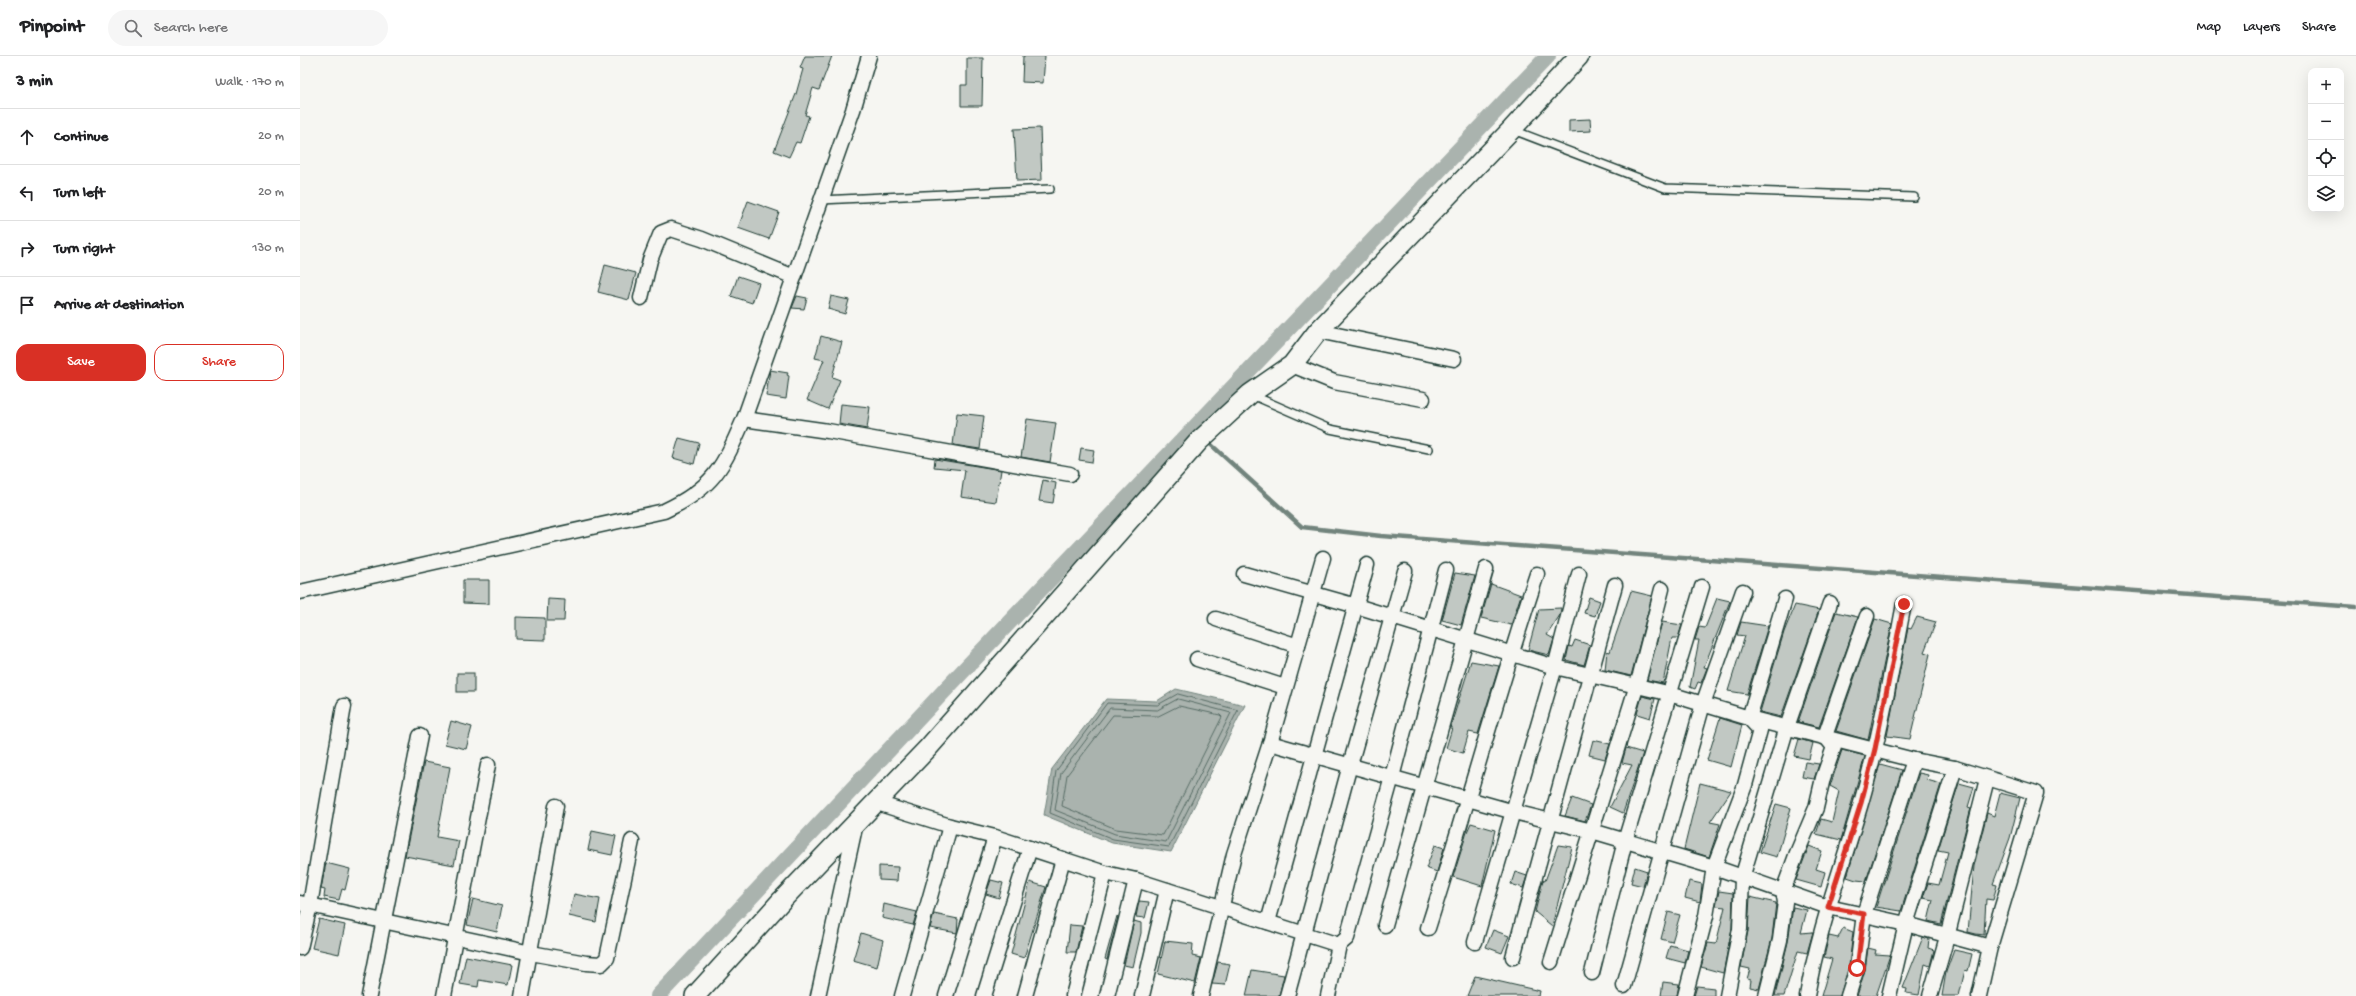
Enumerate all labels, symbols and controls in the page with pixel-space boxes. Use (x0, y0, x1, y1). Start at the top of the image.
search box (108, 10, 388, 46)
text: Pinpoint (20, 16, 84, 39)
icon: search (122, 17, 144, 39)
text: Search here (154, 19, 228, 37)
text: Map (2197, 19, 2221, 36)
text: Layers (2243, 19, 2280, 36)
text: Share (2302, 19, 2336, 36)
map controls (2308, 68, 2344, 212)
button: + (2308, 68, 2344, 104)
text: 3 min (16, 72, 53, 92)
text: Walk · 170 m (215, 75, 284, 90)
button: − (2308, 104, 2344, 140)
icon: ahead (16, 126, 38, 148)
text: Continue (54, 128, 108, 146)
text: 20 m (258, 129, 284, 144)
button: locate (2308, 140, 2344, 176)
button: layers (2308, 176, 2344, 212)
icon: left (16, 182, 38, 204)
text: Turn left (54, 184, 105, 202)
text: 20 m (258, 185, 284, 200)
icon: right (16, 238, 38, 260)
text: Turn right (54, 240, 114, 258)
text: 130 m (252, 241, 284, 256)
icon: arrive (16, 294, 38, 316)
text: Arrive at destination (54, 296, 184, 314)
button: Save (16, 344, 146, 381)
button: Share (154, 344, 284, 381)
route end (1895, 595, 1913, 613)
route start (1848, 959, 1866, 977)

